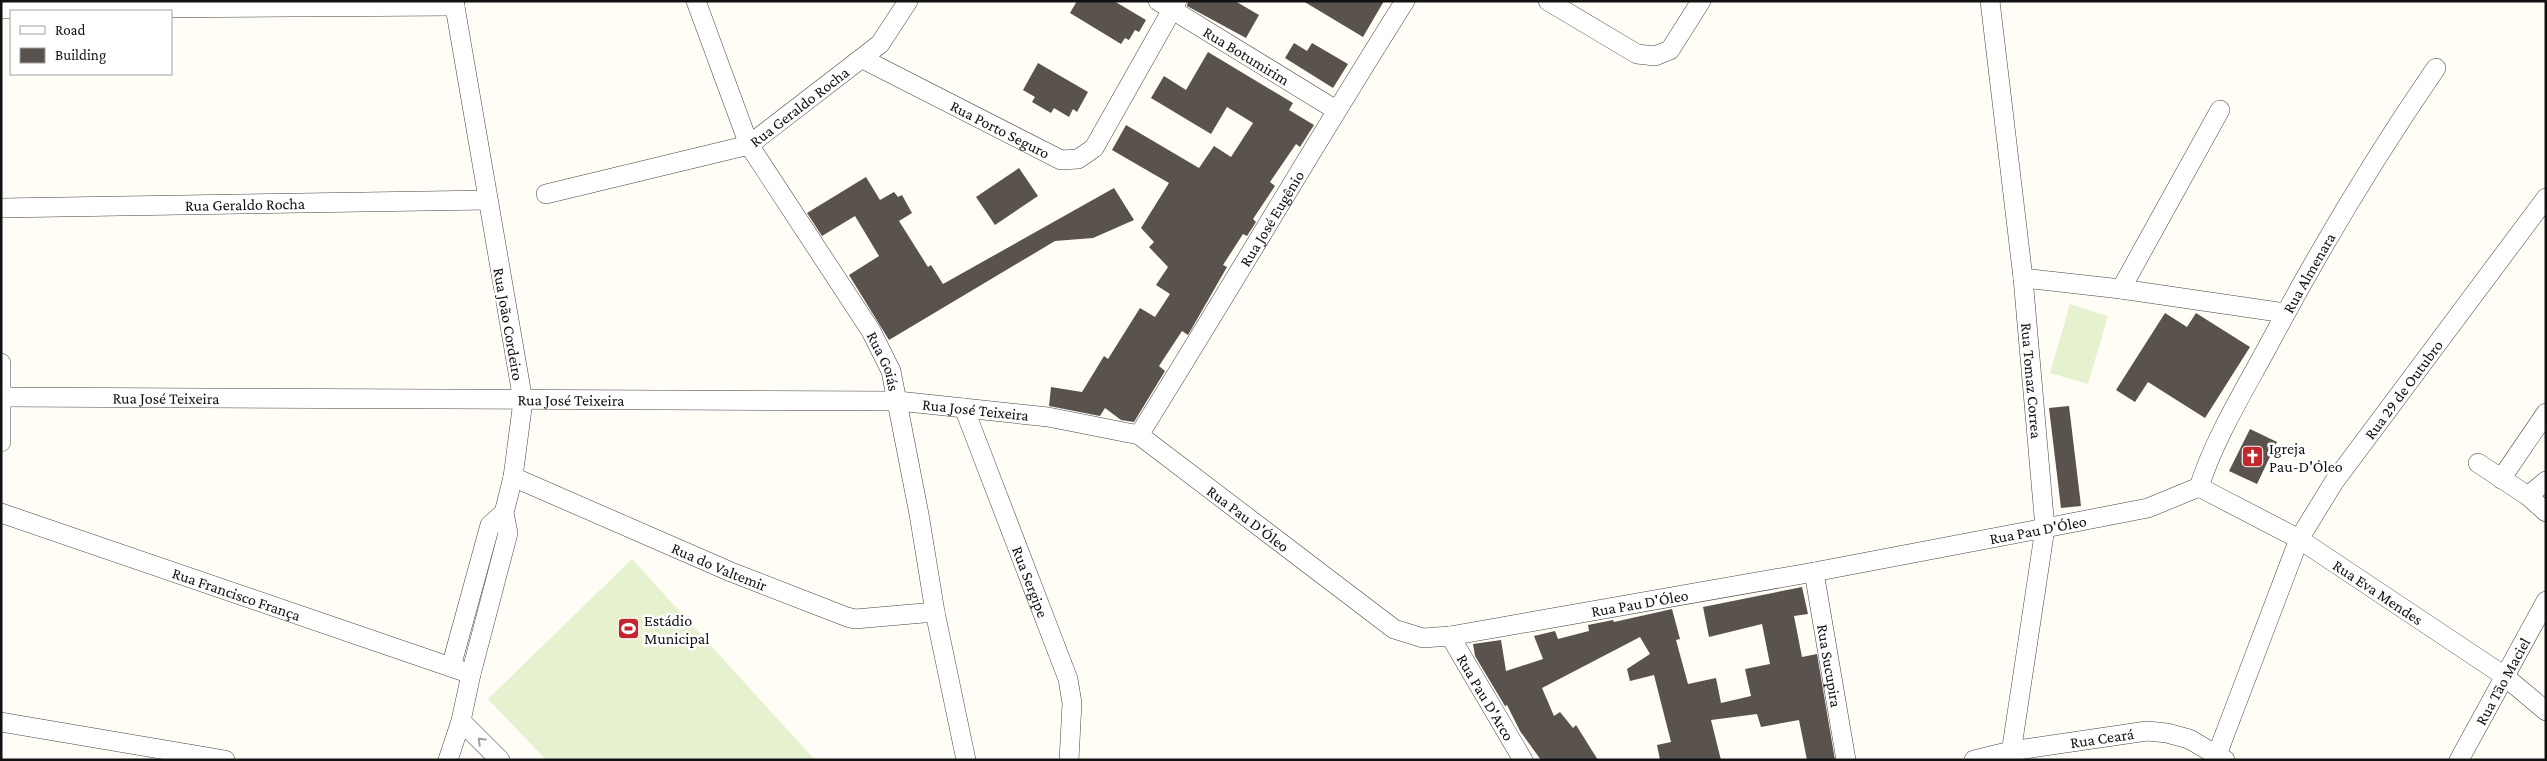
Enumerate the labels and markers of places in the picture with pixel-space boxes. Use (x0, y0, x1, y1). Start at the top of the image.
place label: Igreja Pau-D'Óleo (2269, 440, 2343, 475)
church icon: Igreja Pau-D'Óleo (2241, 445, 2265, 469)
place label: Estádio Municipal (644, 612, 709, 648)
sports icon: Estádio Municipal (616, 617, 640, 641)

